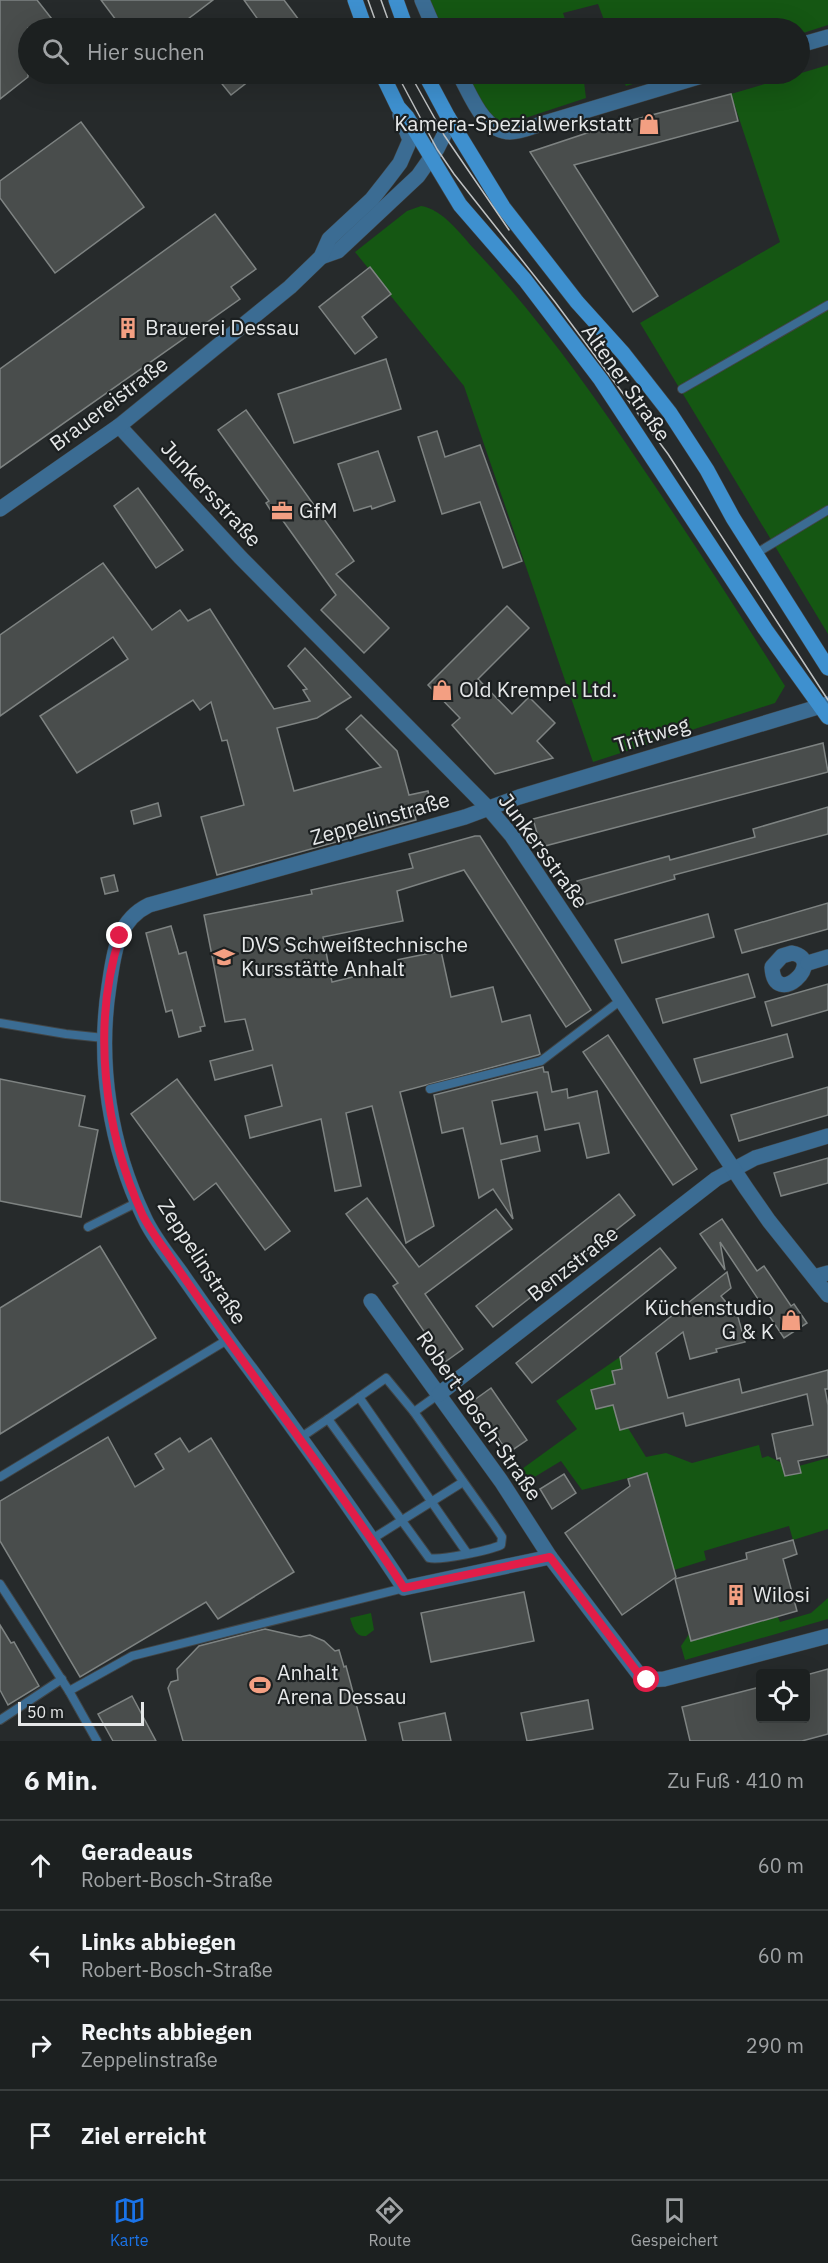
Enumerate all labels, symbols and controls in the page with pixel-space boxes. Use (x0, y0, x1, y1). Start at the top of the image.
search box (18, 18, 810, 84)
icon: search (39, 35, 72, 68)
text: Hier suchen (87, 37, 205, 66)
place label: Kamera-Spezialwerkstatt (394, 109, 632, 137)
shop icon: Kamera-Spezialwerkstatt (637, 112, 661, 136)
place label: Brauerei Dessau (145, 313, 299, 341)
building icon: Brauerei Dessau (116, 316, 140, 340)
street label: Altener Straße (576, 318, 678, 447)
street label: Brauereistraße (43, 349, 173, 457)
street label: Junkersstraße (155, 434, 268, 553)
place label: GfM (299, 496, 337, 524)
office icon: GfM (270, 499, 294, 523)
place label: Old Krempel Ltd. (459, 675, 617, 703)
shop icon: Old Krempel Ltd. (430, 678, 454, 702)
street label: Triftweg (611, 709, 693, 759)
street label: Zeppelinstraße (307, 785, 453, 851)
street label: Junkersstraße (493, 787, 595, 914)
route end (106, 922, 132, 948)
place label: DVS Schweißtechnische Kursstätte Anhalt (241, 930, 468, 982)
school or university icon: DVS Schweißtechnische Kursstätte Anhalt (212, 945, 236, 969)
street label: Zeppelinstraße (152, 1194, 254, 1329)
street label: Benzstraße (521, 1219, 624, 1308)
place label: Küchenstudio G & K (644, 1293, 774, 1345)
shop icon: Küchenstudio G & K (779, 1308, 803, 1332)
street label: Robert-Bosch-Straße (411, 1325, 549, 1506)
place label: Wilosi (753, 1580, 810, 1608)
building icon: Wilosi (724, 1583, 748, 1607)
place label: Anhalt Arena Dessau (277, 1658, 407, 1710)
route start (633, 1666, 659, 1692)
map controls (756, 1669, 810, 1723)
button: locate (756, 1669, 810, 1723)
sports icon: Anhalt Arena Dessau (248, 1673, 272, 1697)
scale bar (18, 1699, 144, 1726)
text: 50 m (27, 1702, 64, 1722)
text: 6 Min. (24, 1763, 98, 1797)
text: Zu Fuß · 410 m (667, 1767, 804, 1794)
text: Geradeaus (81, 1837, 193, 1866)
icon: ahead (24, 1849, 57, 1882)
text: 60 m (758, 1852, 804, 1879)
text: Robert-Bosch-Straße (81, 1866, 273, 1893)
text: Links abbiegen (81, 1927, 236, 1956)
icon: left (24, 1939, 57, 1972)
text: 60 m (758, 1942, 804, 1969)
text: Robert-Bosch-Straße (81, 1956, 273, 1983)
text: Rechts abbiegen (81, 2017, 252, 2046)
icon: right (24, 2029, 57, 2062)
text: 290 m (746, 2032, 804, 2059)
text: Zeppelinstraße (81, 2046, 218, 2073)
icon: arrive (24, 2119, 57, 2152)
text: Ziel erreicht (81, 2121, 206, 2150)
tab: Karte (110, 2194, 149, 2250)
tab: Route (369, 2194, 411, 2250)
tab: Gespeichert (631, 2194, 718, 2250)

